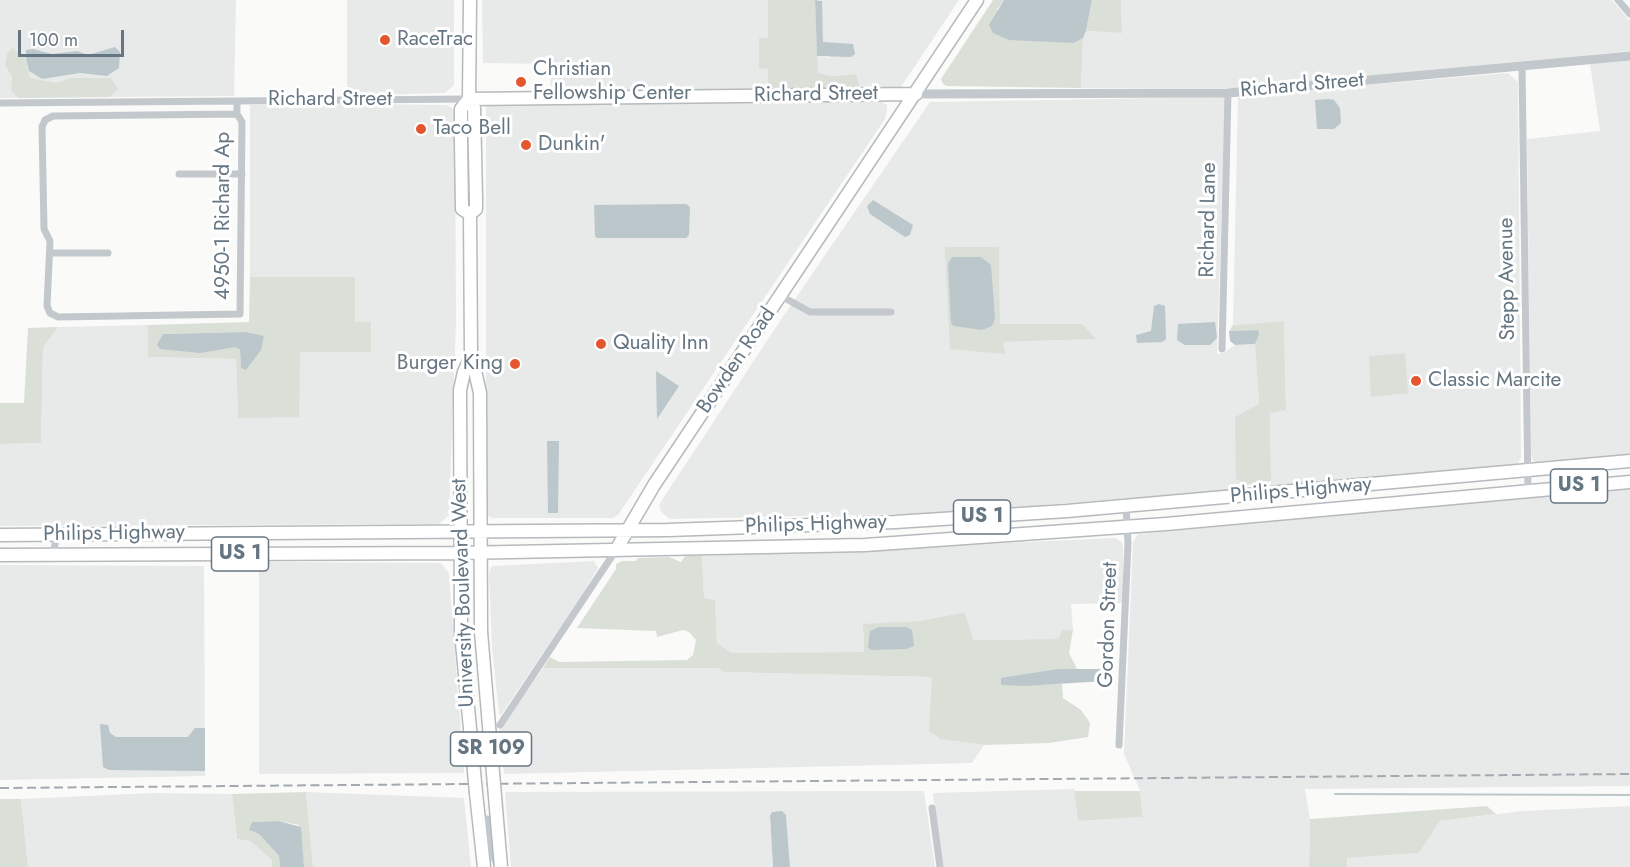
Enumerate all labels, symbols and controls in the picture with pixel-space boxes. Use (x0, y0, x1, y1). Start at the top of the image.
scale bar (21, 18, 128, 56)
text: 100 m (29, 27, 78, 53)
place label: RaceTrac (397, 27, 473, 53)
marker: RaceTrac (378, 33, 392, 47)
place label: Christian Fellowship Center (533, 57, 691, 107)
street label: Richard Street (1239, 68, 1365, 104)
marker: Christian Fellowship Center (514, 75, 528, 89)
street label: Richard Street (754, 81, 878, 109)
street label: Richard Street (268, 87, 392, 113)
place label: Taco Bell (433, 116, 511, 142)
marker: Taco Bell (414, 122, 428, 136)
street label: 4950-1 Richard Ap (211, 132, 237, 300)
place label: Dunkin' (538, 132, 605, 158)
marker: Dunkin' (519, 138, 533, 152)
street label: Richard Lane (1195, 162, 1223, 278)
street label: Stepp Avenue (1494, 217, 1522, 341)
street label: Bowden Road (692, 303, 782, 419)
place label: Quality Inn (613, 331, 709, 357)
marker: Quality Inn (594, 337, 608, 351)
place label: Burger King (397, 351, 503, 377)
marker: Burger King (508, 357, 522, 371)
place label: Classic Marcite (1428, 368, 1561, 394)
marker: Classic Marcite (1409, 374, 1423, 388)
road number: US 1 (1550, 469, 1608, 503)
street label: Philips Highway (1229, 472, 1373, 510)
street label: University Boulevard West (447, 478, 481, 708)
road number: US 1 (954, 500, 1010, 534)
street label: Philips Highway (745, 510, 887, 540)
street label: Philips Highway (43, 520, 185, 548)
road number: US 1 (212, 537, 268, 571)
street label: Gordon Street (1094, 562, 1124, 688)
road number: SR 109 (450, 732, 532, 766)

